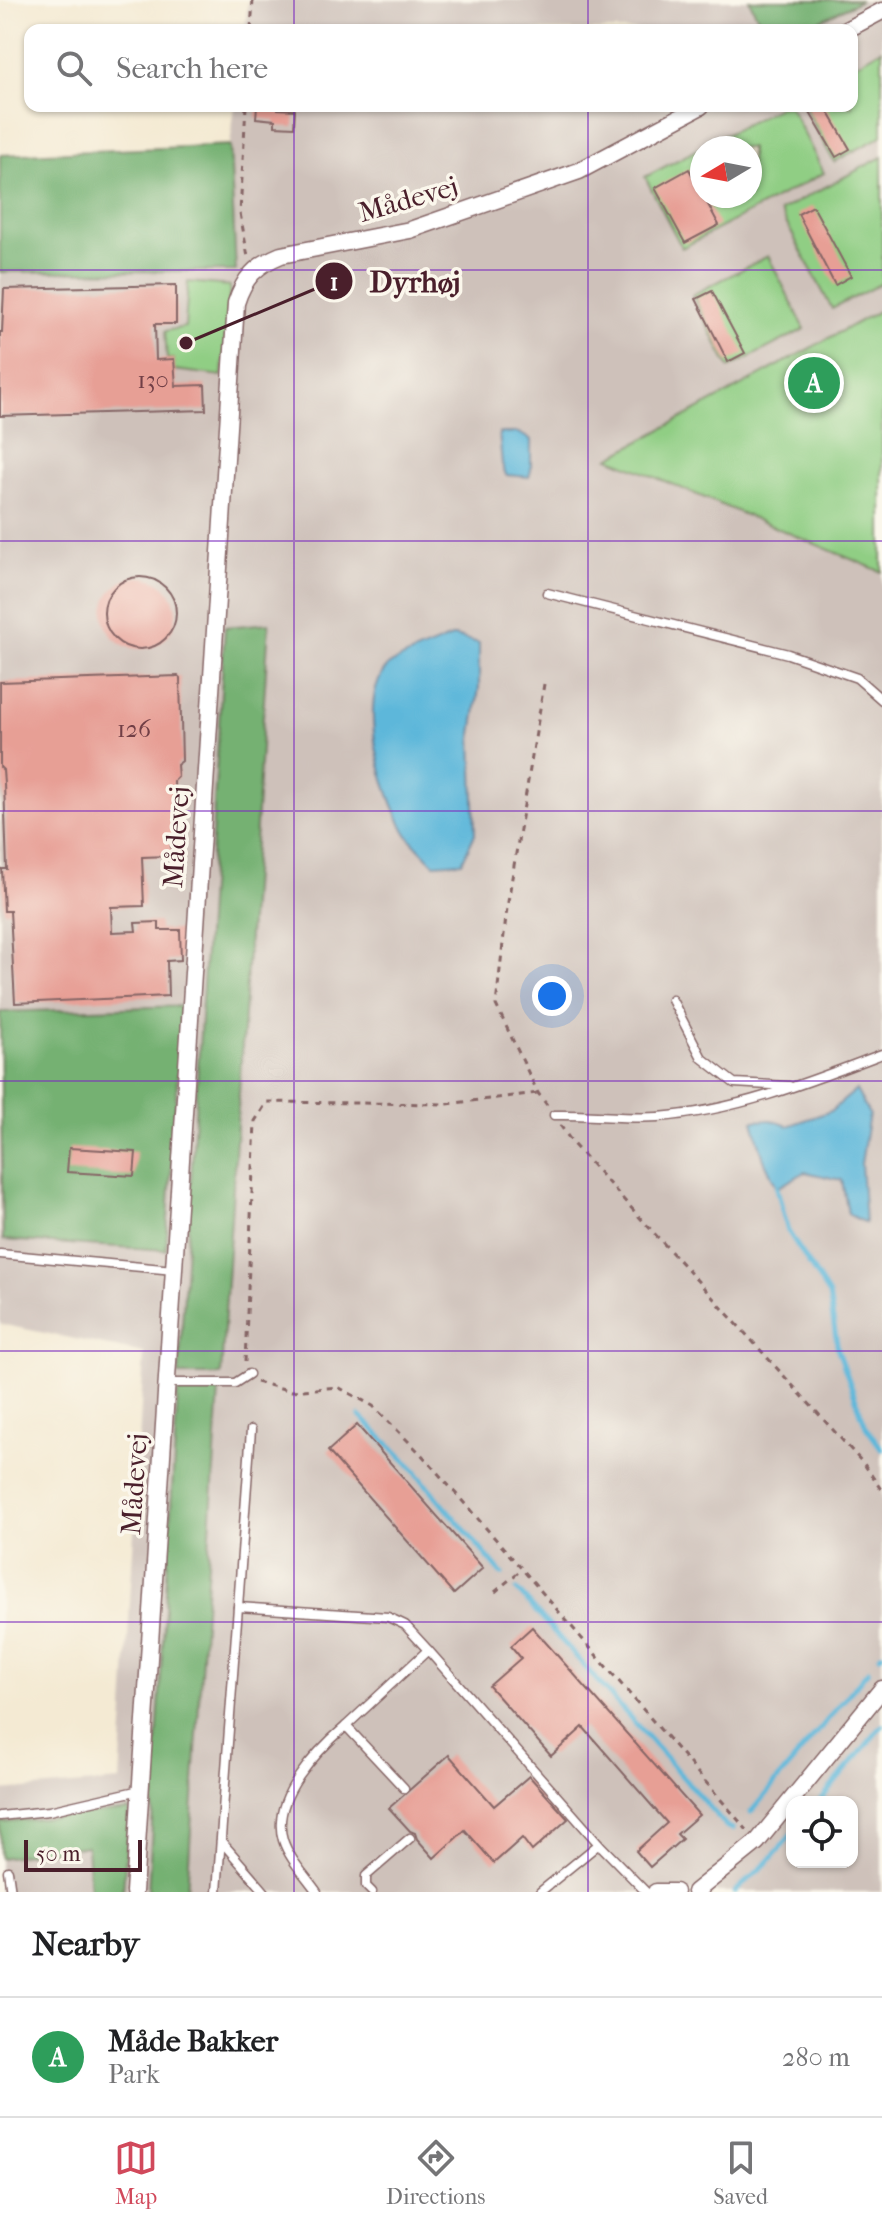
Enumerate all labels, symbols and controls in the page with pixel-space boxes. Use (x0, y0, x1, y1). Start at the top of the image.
search box (24, 24, 858, 112)
icon: search (52, 46, 96, 90)
text: Search here (116, 51, 268, 86)
north arrow (690, 136, 762, 208)
street label: Mådevej (354, 169, 462, 229)
callout: Dyrhøj (314, 254, 477, 308)
text: Dyrhøj (370, 265, 460, 300)
text: 1 (330, 268, 338, 296)
pin: A (788, 353, 840, 413)
house number: 130 (137, 366, 169, 394)
house number: 126 (117, 715, 152, 743)
street label: Mådevej (156, 785, 196, 889)
your location (532, 976, 572, 1016)
street label: Mådevej (114, 1432, 154, 1536)
map controls (786, 1796, 858, 1868)
button: locate (786, 1796, 858, 1868)
scale bar (24, 1836, 142, 1872)
text: 50 m (36, 1841, 81, 1867)
text: Nearby (32, 1924, 139, 1964)
text: Måde Bakker (108, 2024, 278, 2059)
text: A (50, 2042, 66, 2073)
text: 280 m (782, 2042, 850, 2073)
text: Park (108, 2059, 160, 2090)
tab: Map (114, 2136, 158, 2210)
tab: Directions (386, 2136, 485, 2210)
tab: Saved (713, 2136, 768, 2210)

